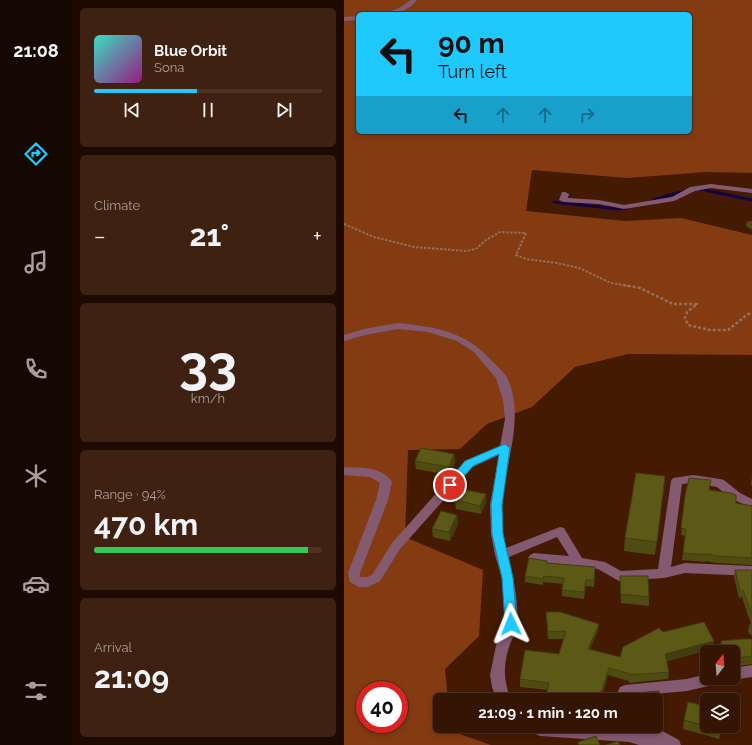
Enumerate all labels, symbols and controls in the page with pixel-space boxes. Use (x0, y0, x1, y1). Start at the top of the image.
text: 90 m (438, 27, 504, 60)
icon: left (372, 28, 424, 80)
text: 21:08 (13, 40, 59, 61)
text: Blue Orbit (154, 42, 227, 60)
text: Sona (154, 60, 184, 75)
text: Turn left (438, 61, 507, 82)
icon: previous (121, 99, 143, 121)
icon: pause (197, 99, 219, 121)
icon: next (273, 99, 295, 121)
icon: left (450, 104, 472, 126)
icon: ahead (492, 104, 514, 126)
icon: ahead (534, 104, 556, 126)
icon: right (576, 104, 598, 126)
icon: directions (22, 140, 50, 168)
text: Climate (94, 198, 140, 213)
text: 21° (190, 218, 229, 253)
text: − (94, 223, 106, 249)
text: + (313, 223, 322, 249)
icon: music (22, 248, 50, 276)
text: 33 (179, 334, 237, 395)
icon: phone (22, 355, 50, 383)
text: km/h (191, 391, 225, 406)
icon: climate (22, 462, 50, 490)
pin (433, 468, 467, 502)
icon: arrive (439, 474, 461, 496)
text: Range · 94% (94, 487, 166, 502)
text: 470 km (94, 507, 198, 542)
icon: car (22, 570, 50, 598)
position arrow (490, 603, 532, 645)
text: Arrival (94, 640, 132, 655)
north arrow (700, 645, 740, 685)
map controls (700, 645, 740, 733)
text: 21:09 (94, 660, 169, 695)
icon: filters (22, 677, 50, 705)
speed limit sign: 40 (356, 681, 408, 733)
button: layers (700, 693, 740, 733)
text: 21:09 · 1 min · 120 m (478, 704, 618, 722)

